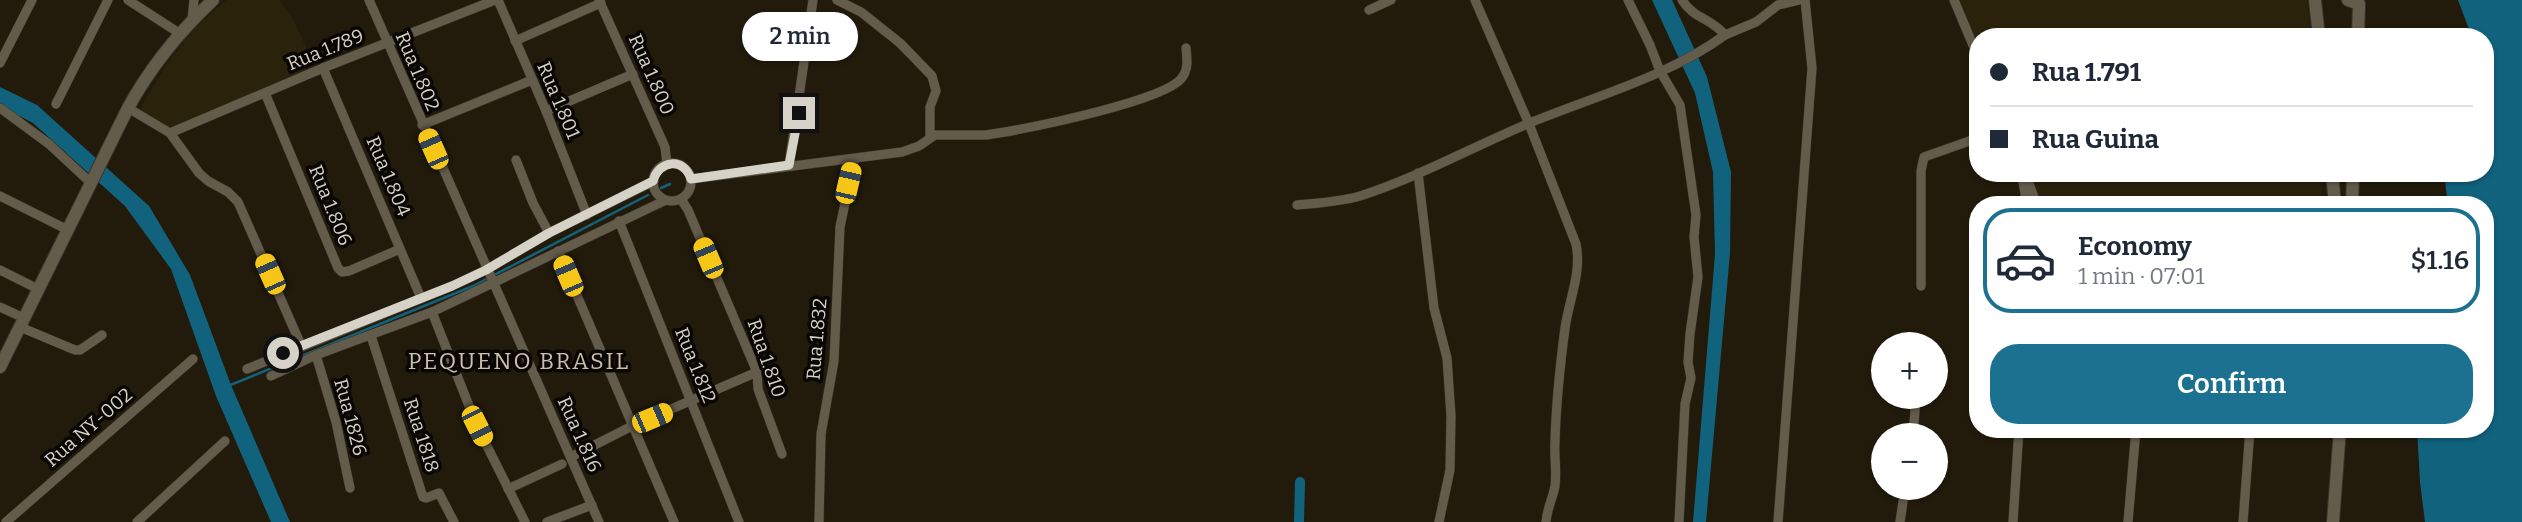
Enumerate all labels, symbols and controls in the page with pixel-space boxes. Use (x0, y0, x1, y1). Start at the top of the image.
callout: 2 min (741, 11, 857, 60)
text: 2 min (770, 22, 830, 50)
street label: Rua 1.789 (283, 24, 367, 75)
street label: Rua 1.802 (391, 28, 445, 114)
street label: Rua 1.800 (624, 30, 679, 118)
text: Rua 1.791 (2032, 57, 2141, 88)
street label: Rua 1.801 (532, 58, 585, 142)
route end (783, 97, 815, 129)
text: Rua Guina (2032, 124, 2159, 155)
car (415, 126, 452, 172)
street label: Rua 1.804 (361, 133, 416, 220)
car (834, 160, 863, 206)
street label: Rua 1.806 (304, 162, 357, 249)
icon: car (1994, 229, 2057, 292)
text: Economy (2078, 231, 2192, 262)
car (691, 235, 726, 281)
text: $1.16 (2411, 245, 2469, 276)
car (252, 251, 289, 297)
car (551, 253, 586, 299)
text: 1 min · 07:01 (2078, 262, 2205, 290)
street label: Rua 1.832 (801, 297, 832, 381)
street label: Rua 1.810 (742, 316, 791, 400)
street label: Rua 1.812 (670, 324, 721, 406)
map controls (1871, 332, 1948, 500)
button: + (1871, 332, 1948, 409)
route start (267, 337, 299, 369)
button: Confirm (1990, 344, 2473, 424)
district label: PEQUENO BRASIL (408, 347, 630, 375)
street label: Rua 1826 (329, 376, 372, 458)
street label: Rua NY-002 (40, 383, 137, 472)
street label: Rua 1.816 (553, 393, 606, 476)
street label: Rua 1818 (399, 395, 444, 475)
car (629, 400, 676, 436)
car (459, 403, 496, 449)
button: − (1871, 423, 1948, 500)

